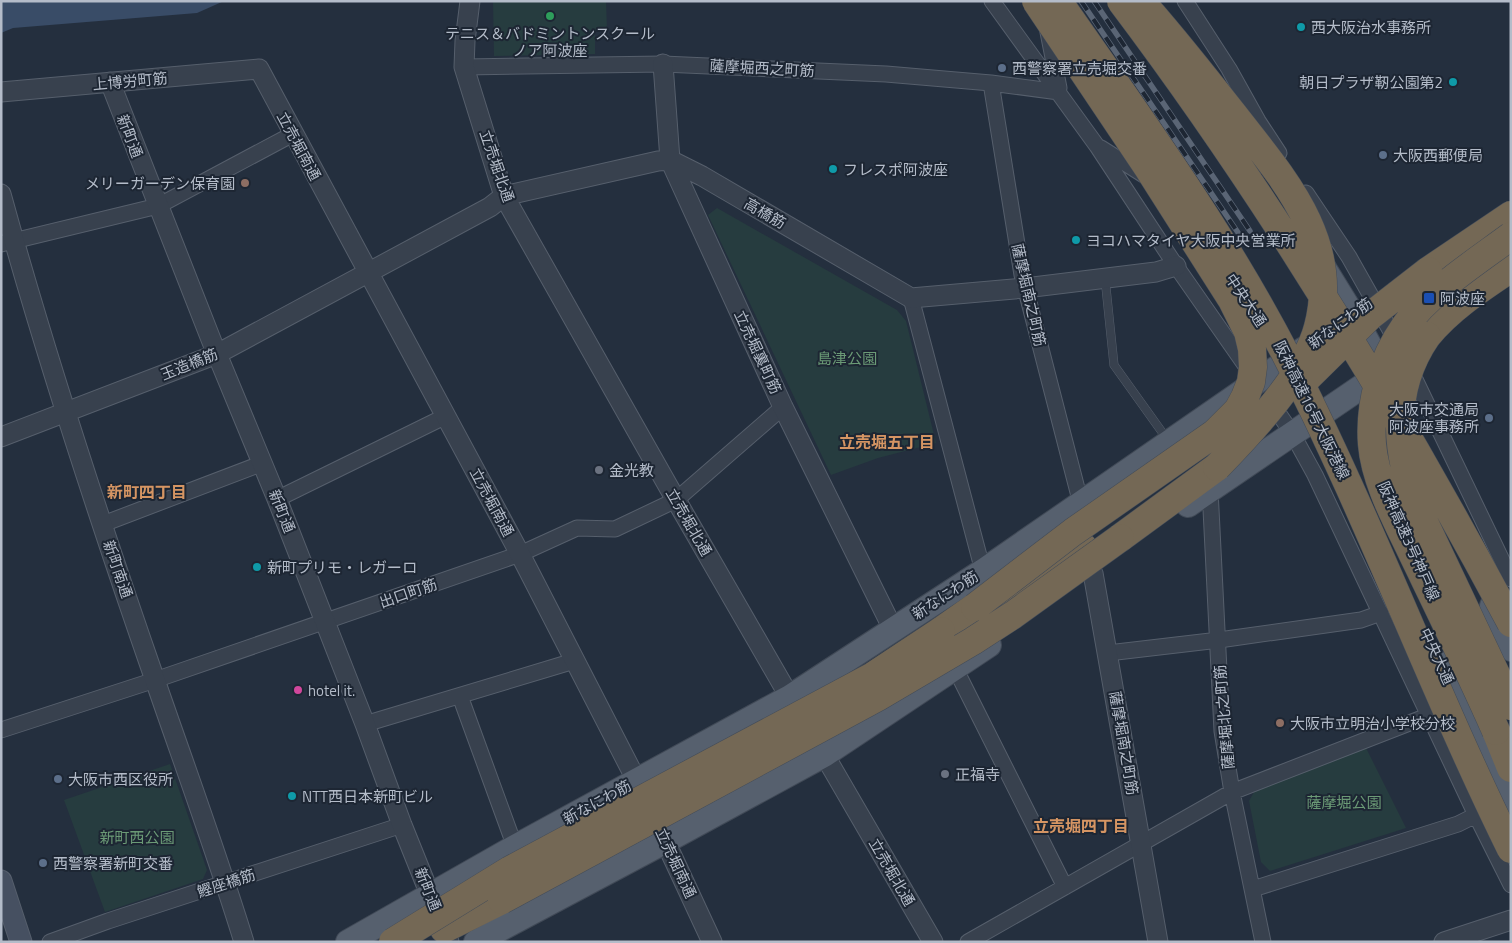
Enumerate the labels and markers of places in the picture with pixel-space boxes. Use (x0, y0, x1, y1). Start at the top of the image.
marker: テニス＆バドミントンスクール ノア阿波座 (544, 10, 556, 22)
place label: 西大阪治水事務所 (1311, 16, 1431, 39)
marker: 西大阪治水事務所 (1295, 21, 1307, 33)
place label: テニス＆バドミントンスクール ノア阿波座 (445, 22, 655, 62)
place label: 西警察署立売堀交番 (1012, 57, 1147, 80)
marker: 西警察署立売堀交番 (996, 62, 1008, 74)
place label: 朝日プラザ靭公園第2 (1300, 71, 1443, 94)
marker: 朝日プラザ靭公園第2 (1447, 76, 1459, 88)
place label: 大阪西郵便局 (1393, 144, 1483, 167)
marker: 大阪西郵便局 (1377, 149, 1389, 161)
place label: フレスポ阿波座 (843, 158, 948, 181)
marker: フレスポ阿波座 (827, 163, 839, 175)
place label: メリーガーデン保育園 (85, 172, 235, 195)
marker: メリーガーデン保育園 (239, 177, 251, 189)
place label: ヨコハマタイヤ大阪中央営業所 (1086, 229, 1296, 252)
marker: ヨコハマタイヤ大阪中央営業所 (1070, 234, 1082, 246)
place label: 阿波座 (1440, 287, 1485, 310)
marker: 阿波座 (1422, 291, 1436, 305)
place label: 大阪市交通局 阿波座事務所 (1389, 398, 1479, 438)
marker: 大阪市交通局 阿波座事務所 (1483, 412, 1495, 424)
place label: 金光教 (609, 459, 654, 482)
marker: 金光教 (593, 464, 605, 476)
place label: 新町プリモ・レガーロ (267, 556, 417, 579)
marker: 新町プリモ・レガーロ (251, 561, 263, 573)
place label: hotel it. (308, 679, 355, 702)
marker: hotel it. (292, 684, 304, 696)
place label: 大阪市立明治小学校分校 (1290, 712, 1455, 735)
marker: 大阪市立明治小学校分校 (1274, 717, 1286, 729)
place label: 正福寺 (955, 763, 1000, 786)
place label: 大阪市西区役所 (68, 768, 173, 791)
marker: 正福寺 (939, 768, 951, 780)
marker: 大阪市西区役所 (52, 773, 64, 785)
place label: NTT西日本新町ビル (302, 785, 433, 808)
marker: NTT西日本新町ビル (286, 790, 298, 802)
place label: 西警察署新町交番 (53, 852, 173, 875)
marker: 西警察署新町交番 (37, 857, 49, 869)

